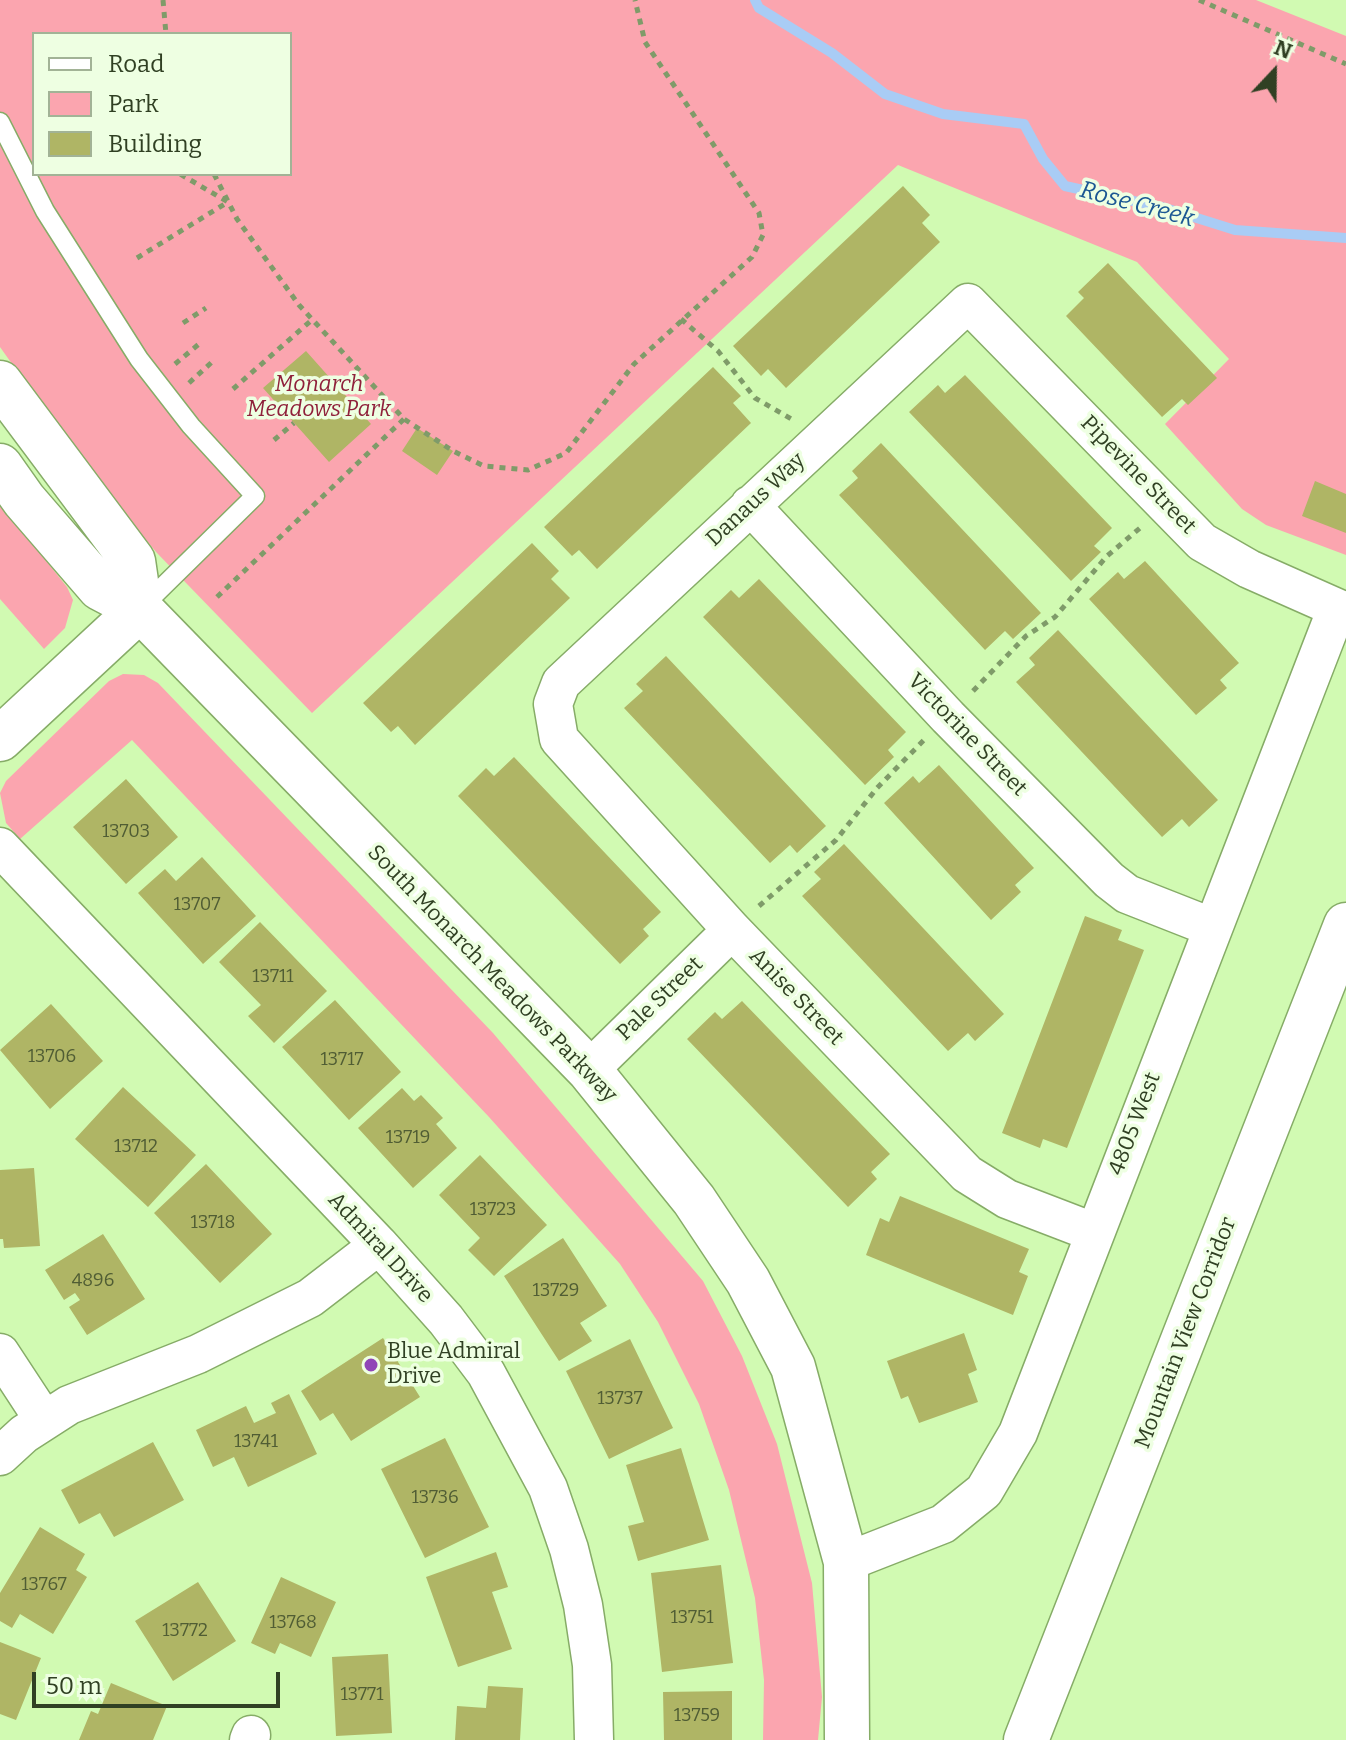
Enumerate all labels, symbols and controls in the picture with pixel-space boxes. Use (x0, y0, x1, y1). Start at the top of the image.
legend (32, 32, 292, 176)
north arrow (1234, 32, 1314, 112)
text: N (1270, 34, 1296, 65)
text: Road (108, 50, 164, 78)
text: Park (108, 90, 159, 118)
text: Building (108, 130, 202, 158)
water label: Rose Creek (1077, 176, 1197, 234)
park label: Monarch Meadows Park (247, 372, 391, 424)
street label: Pipevine Street (1075, 410, 1201, 540)
street label: Danaus Way (701, 448, 811, 552)
street label: Victorine Street (902, 668, 1032, 802)
house number: 13703 (102, 821, 150, 843)
street label: South Monarch Meadows Parkway (362, 840, 622, 1108)
house number: 13707 (174, 894, 220, 916)
street label: Anise Street (743, 943, 849, 1051)
street label: Pale Street (611, 951, 709, 1047)
house number: 13711 (252, 966, 294, 988)
house number: 13706 (28, 1046, 76, 1068)
house number: 13717 (321, 1049, 363, 1071)
street label: 4805 West (1103, 1069, 1167, 1179)
house number: 13719 (386, 1127, 430, 1149)
house number: 13712 (114, 1136, 158, 1158)
street label: Admiral Drive (322, 1187, 438, 1309)
house number: 13723 (470, 1199, 516, 1221)
house number: 13718 (191, 1212, 235, 1234)
street label: Mountain View Corridor (1130, 1214, 1242, 1452)
house number: 4896 (72, 1270, 114, 1292)
house number: 13729 (533, 1280, 579, 1302)
place label: Blue Admiral Drive (387, 1339, 520, 1390)
marker: Blue Admiral Drive (362, 1356, 380, 1374)
house number: 13737 (597, 1388, 643, 1410)
house number: 13741 (234, 1431, 278, 1453)
house number: 13736 (411, 1487, 459, 1509)
house number: 13767 (21, 1574, 67, 1596)
house number: 13751 (670, 1607, 714, 1629)
house number: 13768 (269, 1612, 317, 1634)
house number: 13772 (162, 1620, 208, 1642)
scale bar (36, 1656, 284, 1706)
text: 50 m (46, 1672, 102, 1700)
house number: 13771 (340, 1684, 384, 1706)
house number: 13759 (674, 1705, 720, 1727)

